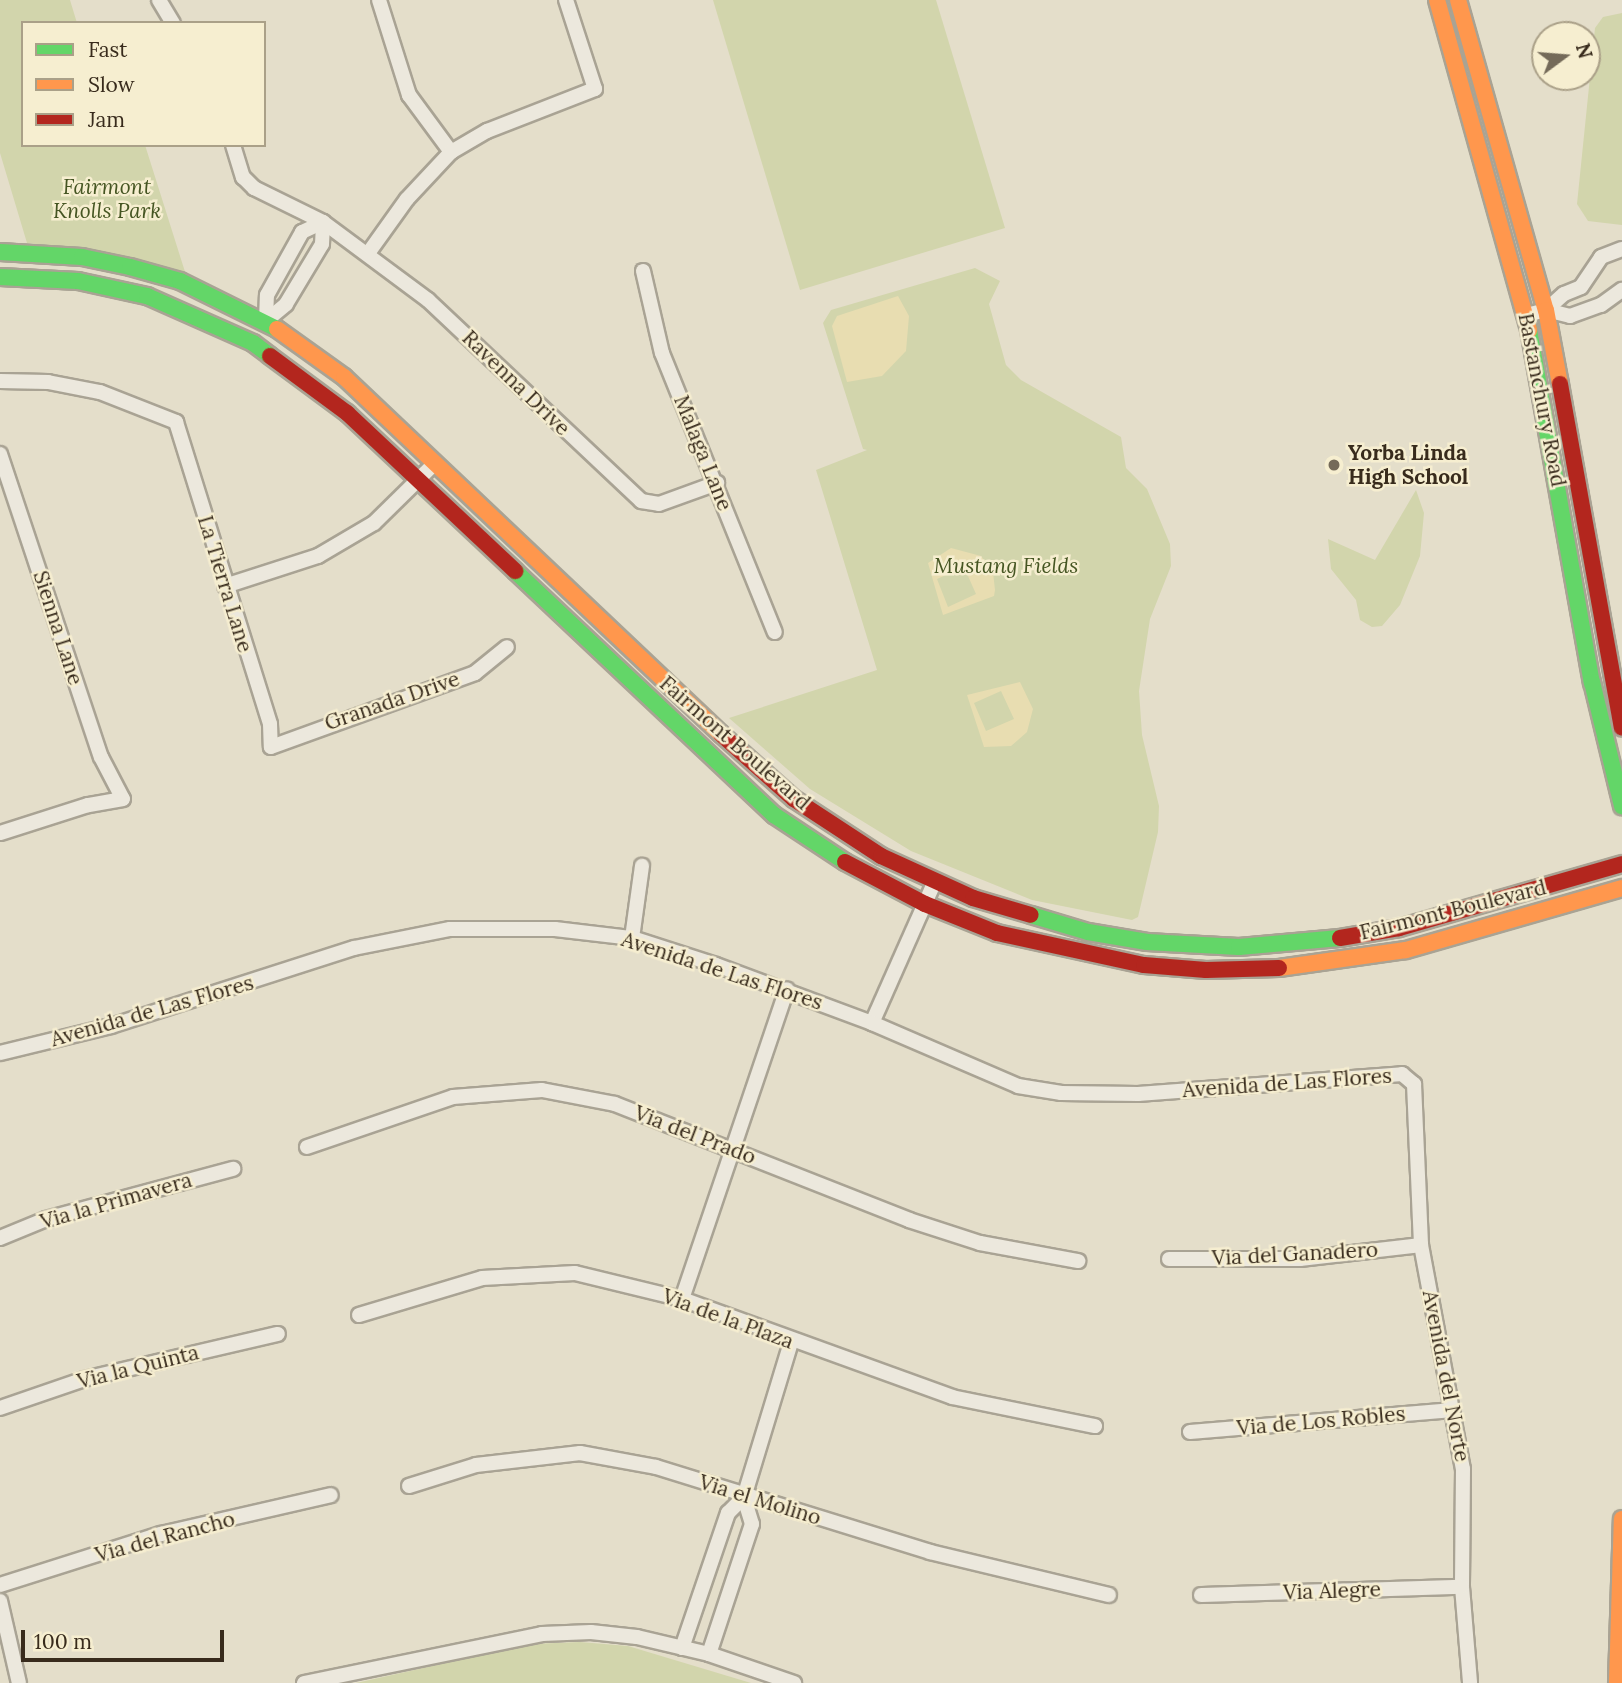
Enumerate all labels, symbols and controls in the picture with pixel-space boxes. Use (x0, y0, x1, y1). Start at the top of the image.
legend (21, 21, 266, 147)
north arrow (1531, 21, 1601, 91)
text: Fast (88, 36, 127, 63)
text: N (1571, 40, 1598, 61)
text: Slow (88, 71, 135, 98)
text: Jam (88, 106, 125, 133)
park label: Fairmont Knolls Park (53, 174, 161, 224)
street label: Bastanchury Road (1513, 311, 1571, 489)
street label: Ravenna Drive (457, 325, 575, 441)
street label: Malaga Lane (668, 392, 738, 514)
place label: Yorba Linda High School (1348, 440, 1468, 490)
marker: Yorba Linda High School (1326, 457, 1342, 473)
street label: La Tierra Lane (192, 513, 258, 655)
park label: Mustang Fields (934, 553, 1078, 579)
street label: Sienna Lane (28, 568, 88, 688)
street label: Granada Drive (321, 666, 463, 736)
street label: Fairmont Boulevard (655, 671, 815, 815)
street label: Fairmont Boulevard (1357, 875, 1549, 945)
street label: Avenida de Las Flores (618, 927, 826, 1015)
street label: Avenida de Las Flores (48, 970, 256, 1052)
street label: Avenida de Las Flores (1181, 1063, 1393, 1103)
street label: Via del Prado (631, 1100, 759, 1170)
street label: Via la Primavera (37, 1167, 195, 1235)
street label: Via del Ganadero (1211, 1237, 1379, 1271)
street label: Via de la Plaza (659, 1284, 797, 1354)
street label: Avenida del Norte (1417, 1288, 1475, 1464)
street label: Via la Quinta (75, 1340, 201, 1394)
street label: Via de Los Robles (1236, 1401, 1406, 1441)
street label: Via el Molino (696, 1469, 824, 1531)
street label: Via del Rancho (92, 1506, 238, 1568)
street label: Via Alegre (1283, 1577, 1381, 1605)
scale bar (24, 1616, 228, 1660)
text: 100 m (34, 1628, 92, 1655)

